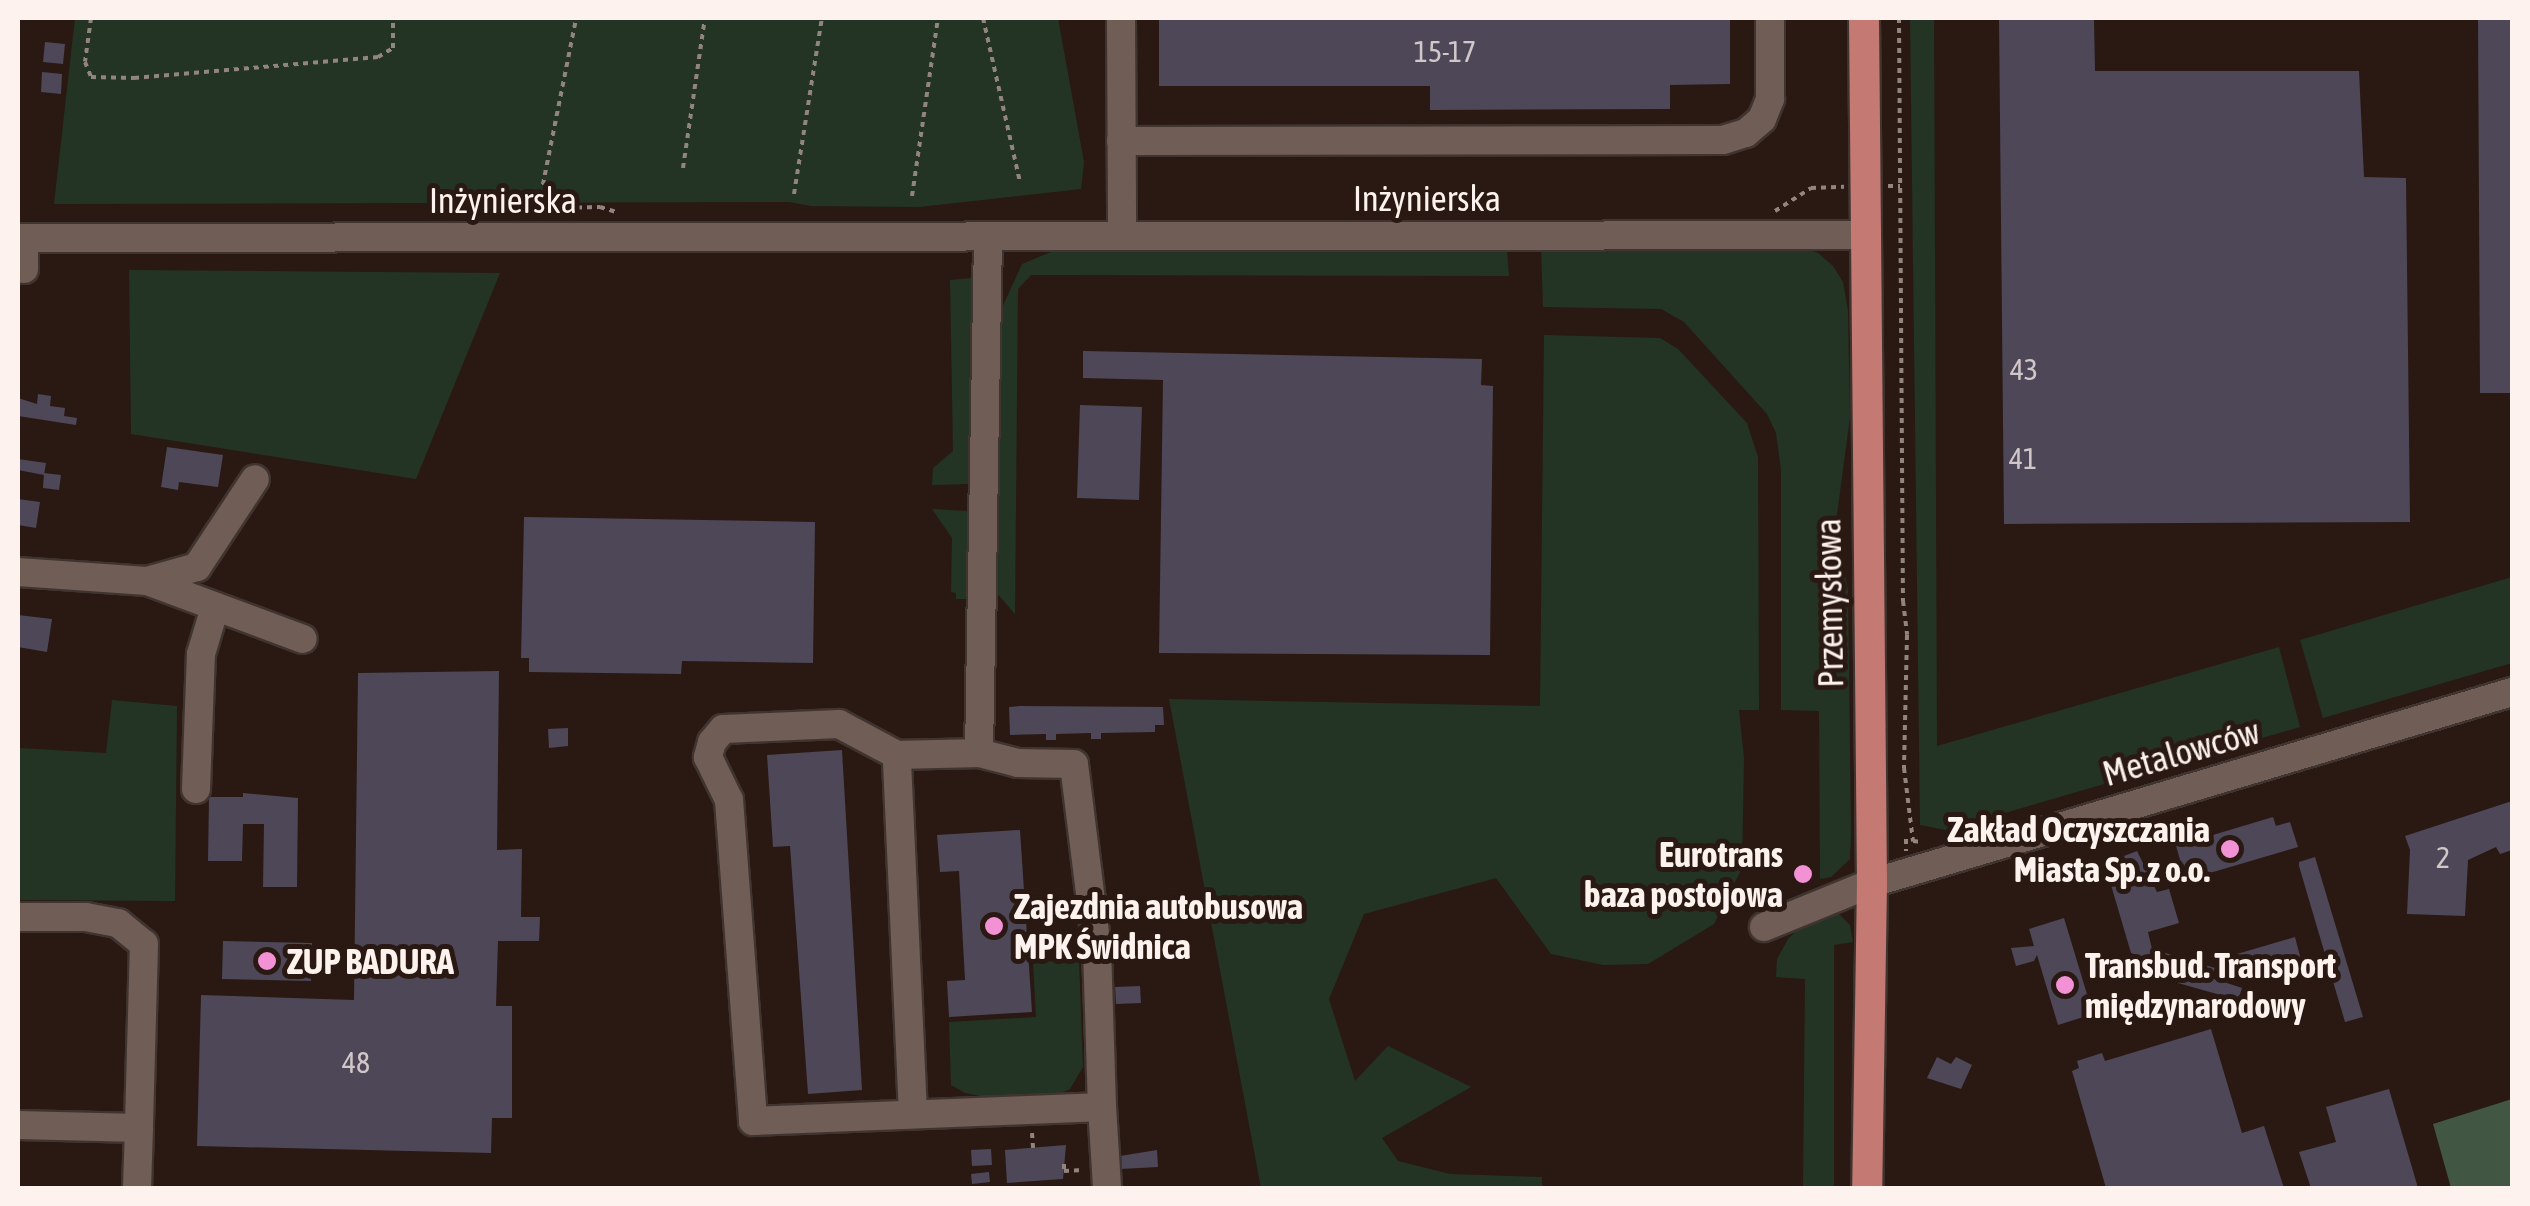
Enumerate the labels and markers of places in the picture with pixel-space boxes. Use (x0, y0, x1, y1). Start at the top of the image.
place label: Zakład Oczyszczania Miasta Sp. z o.o. (1948, 808, 2210, 890)
place label: Eurotrans baza postojowa (1584, 833, 1783, 915)
marker: Zakład Oczyszczania Miasta Sp. z o.o. (2219, 838, 2241, 860)
marker: Eurotrans baza postojowa (1792, 863, 1814, 885)
place label: Zajezdnia autobusowa MPK Świdnica (1014, 885, 1303, 967)
marker: Zajezdnia autobusowa MPK Świdnica (983, 915, 1005, 937)
place label: ZUP BADURA (287, 940, 454, 982)
place label: Transbud. Transport międzynarodowy (2085, 944, 2336, 1026)
marker: ZUP BADURA (256, 950, 278, 972)
marker: Transbud. Transport międzynarodowy (2054, 974, 2076, 996)

